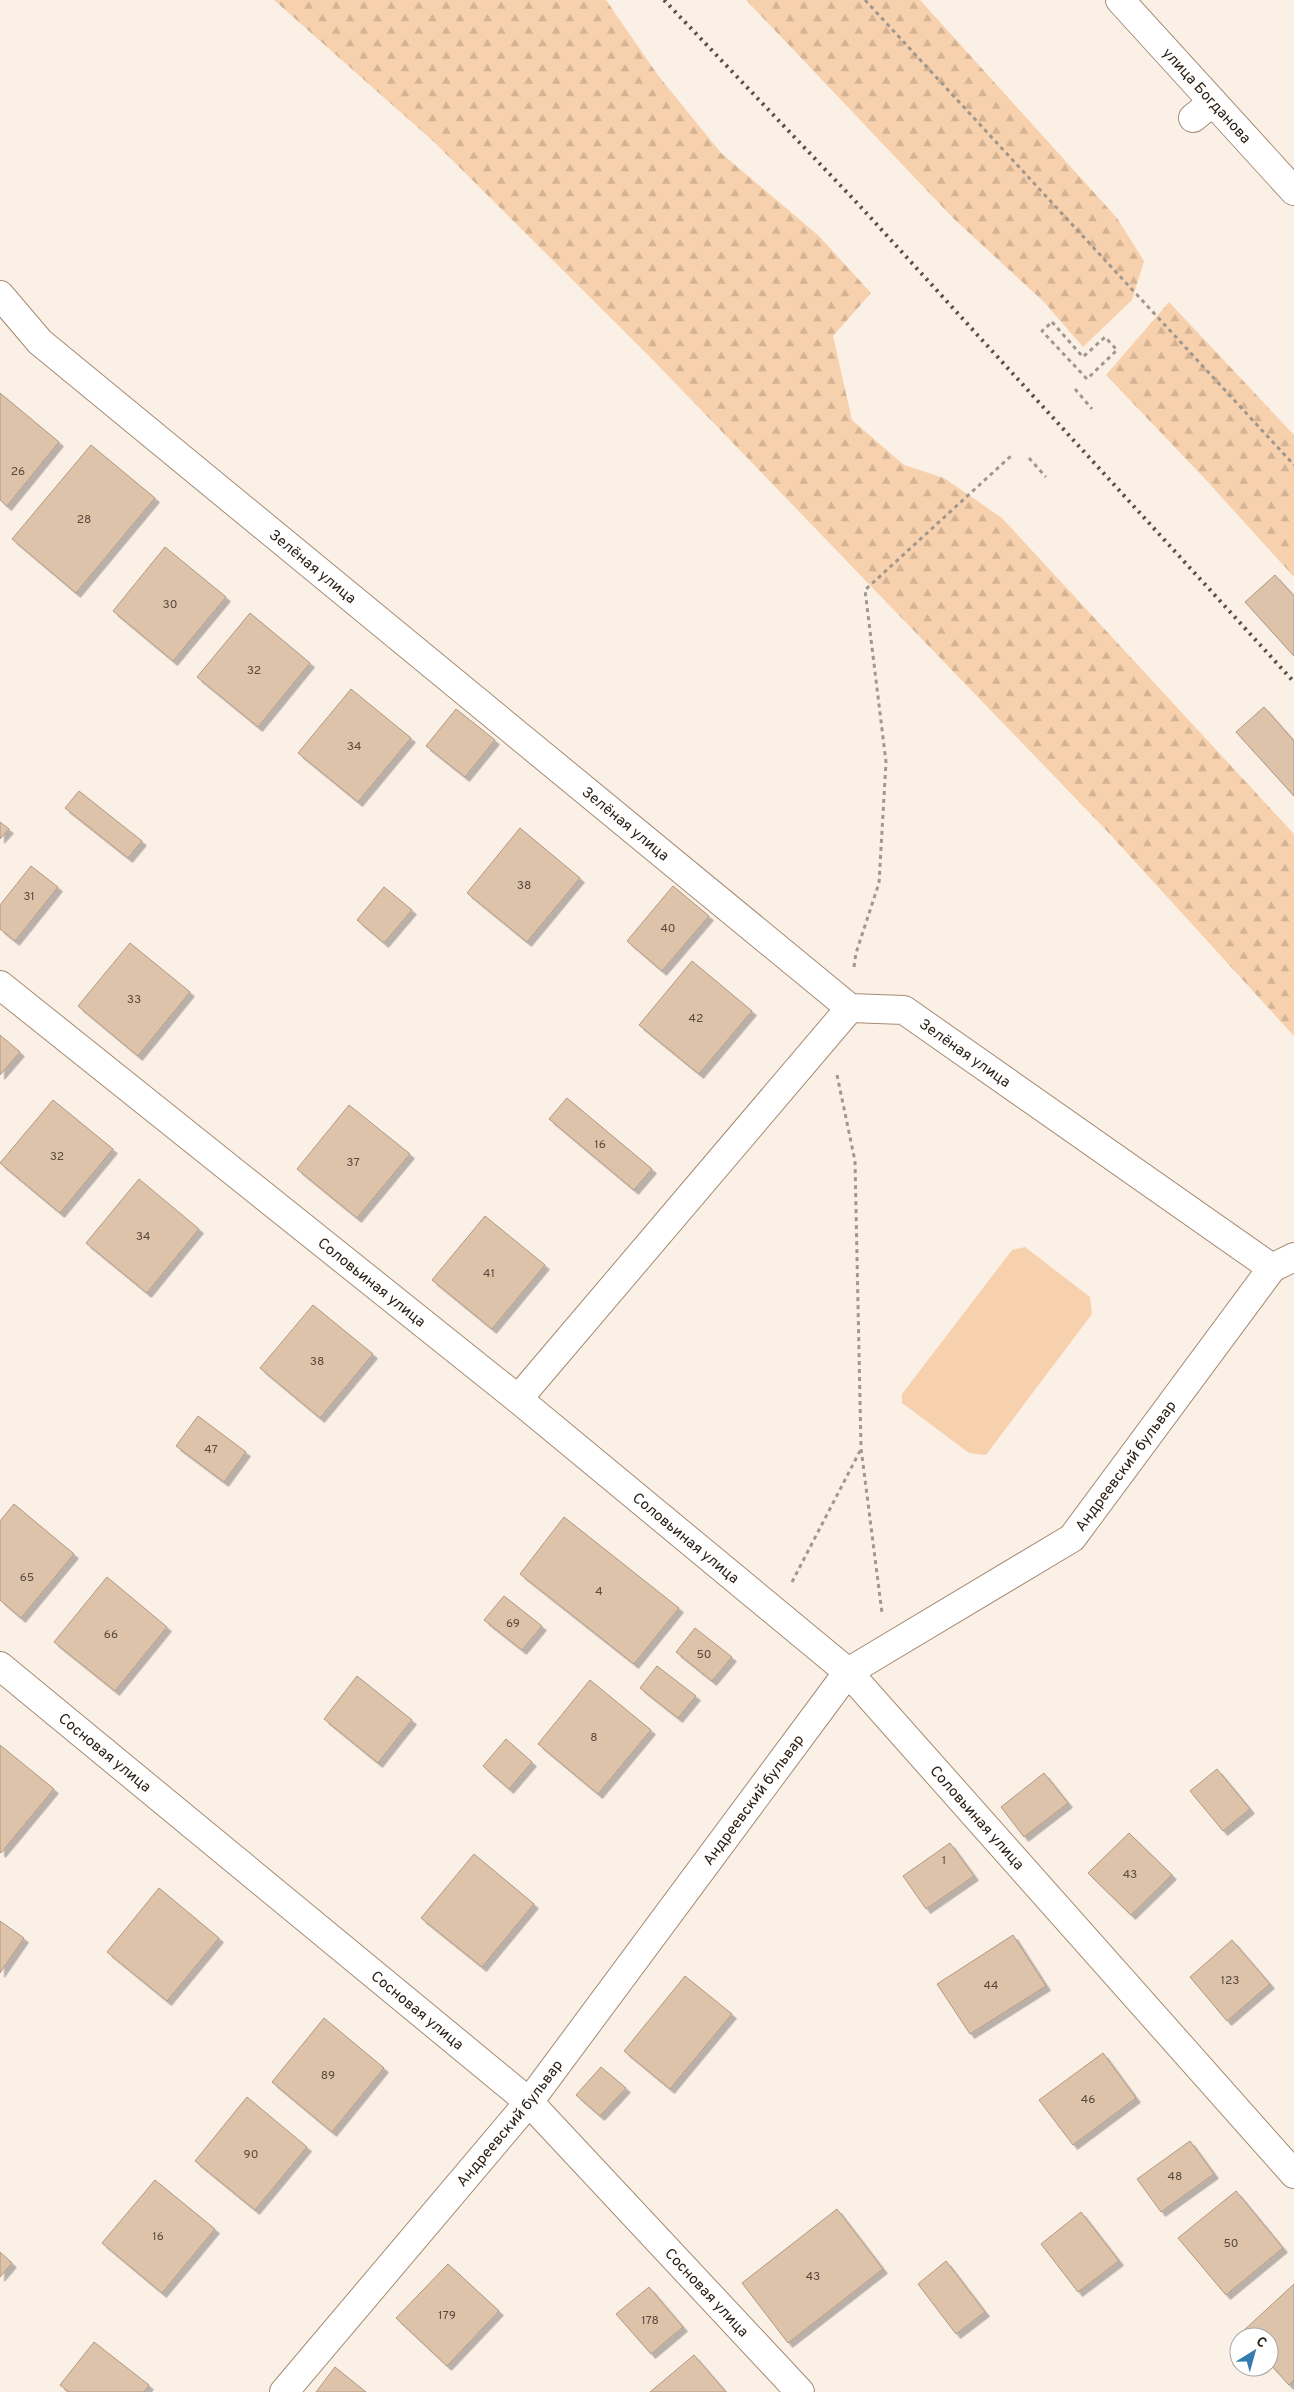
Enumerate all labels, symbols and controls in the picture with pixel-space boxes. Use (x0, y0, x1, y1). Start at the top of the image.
street label: улица Богданова (1157, 44, 1254, 148)
house number: 26 (11, 464, 25, 480)
house number: 28 (77, 512, 91, 528)
street label: Зелёная улица (264, 526, 359, 609)
house number: 30 (163, 597, 177, 613)
house number: 32 (247, 663, 261, 679)
house number: 34 (347, 739, 361, 755)
street label: Зелёная улица (577, 783, 672, 866)
house number: 38 (517, 878, 531, 894)
house number: 31 (23, 889, 35, 905)
house number: 40 (660, 921, 676, 937)
house number: 33 (127, 992, 141, 1008)
house number: 42 (689, 1011, 703, 1027)
street label: Зелёная улица (915, 1015, 1014, 1093)
house number: 16 (594, 1137, 606, 1153)
house number: 32 (50, 1149, 64, 1165)
house number: 37 (346, 1155, 360, 1171)
house number: 34 (136, 1229, 150, 1245)
street label: Соловьиная улица (313, 1234, 429, 1332)
house number: 41 (483, 1266, 495, 1282)
house number: 38 (310, 1354, 324, 1370)
street label: Андреевский бульвар (1072, 1397, 1181, 1536)
house number: 47 (204, 1442, 218, 1458)
street label: Соловьиная улица (628, 1489, 742, 1589)
house number: 65 (20, 1570, 34, 1586)
house number: 4 (595, 1584, 603, 1600)
house number: 69 (506, 1616, 520, 1632)
house number: 66 (104, 1627, 118, 1643)
house number: 50 (696, 1647, 712, 1663)
street label: Сосновая улица (54, 1710, 154, 1797)
house number: 8 (590, 1730, 598, 1746)
street label: Андреевский бульвар (700, 1731, 809, 1870)
street label: Соловьиная улица (925, 1762, 1027, 1875)
house number: 1 (942, 1853, 946, 1869)
house number: 43 (1123, 1867, 1137, 1883)
street label: Сосновая улица (366, 1967, 467, 2055)
house number: 123 (1220, 1973, 1240, 1989)
house number: 44 (984, 1978, 998, 1994)
street label: Андреевский бульвар (453, 2057, 568, 2191)
house number: 89 (321, 2068, 335, 2084)
house number: 46 (1081, 2092, 1095, 2108)
house number: 90 (244, 2147, 258, 2163)
house number: 48 (1168, 2169, 1182, 2185)
house number: 16 (152, 2229, 164, 2245)
house number: 50 (1223, 2236, 1239, 2252)
street label: Сосновая улица (660, 2245, 752, 2342)
house number: 43 (806, 2269, 820, 2285)
house number: 179 (438, 2308, 456, 2324)
house number: 178 (641, 2313, 659, 2329)
north arrow (1229, 2327, 1279, 2377)
text: С (1252, 2333, 1270, 2352)

